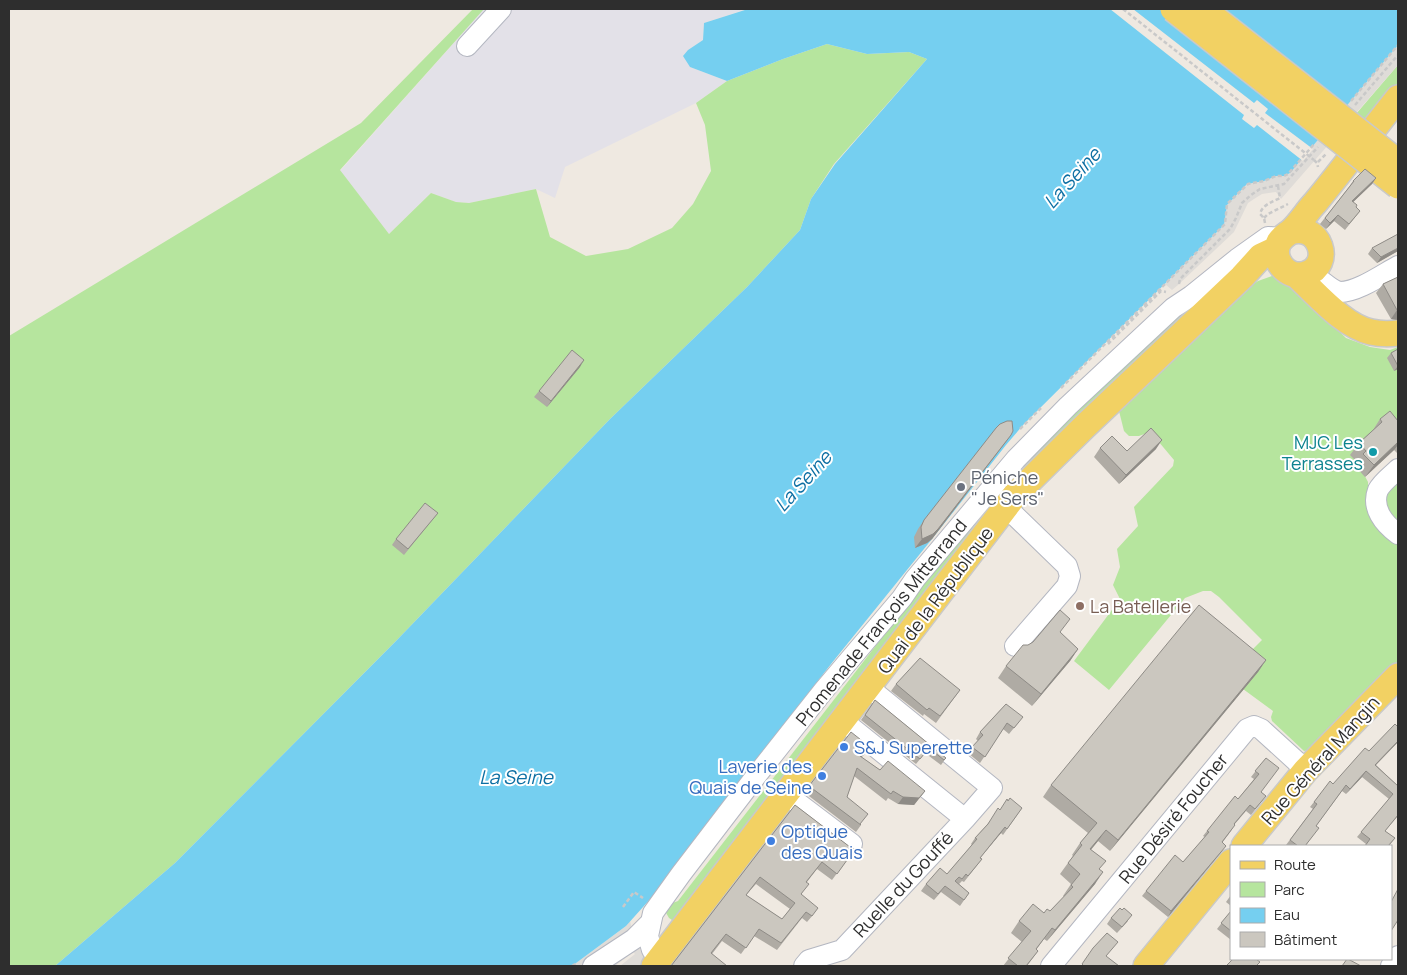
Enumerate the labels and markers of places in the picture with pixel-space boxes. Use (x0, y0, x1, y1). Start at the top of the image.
place label: MJC Les Terrasses (1282, 430, 1363, 475)
marker: MJC Les Terrasses (1367, 446, 1379, 458)
place label: Péniche "Je Sers" (971, 465, 1044, 510)
marker: Péniche "Je Sers" (955, 481, 967, 493)
place label: La Batellerie (1090, 594, 1191, 618)
marker: La Batellerie (1074, 600, 1086, 612)
place label: S&J Superette (854, 735, 972, 759)
marker: S&J Superette (838, 741, 850, 753)
place label: Laverie des Quais de Seine (689, 754, 812, 799)
marker: Laverie des Quais de Seine (816, 770, 828, 782)
place label: Optique des Quais (781, 819, 863, 864)
marker: Optique des Quais (765, 835, 777, 847)

